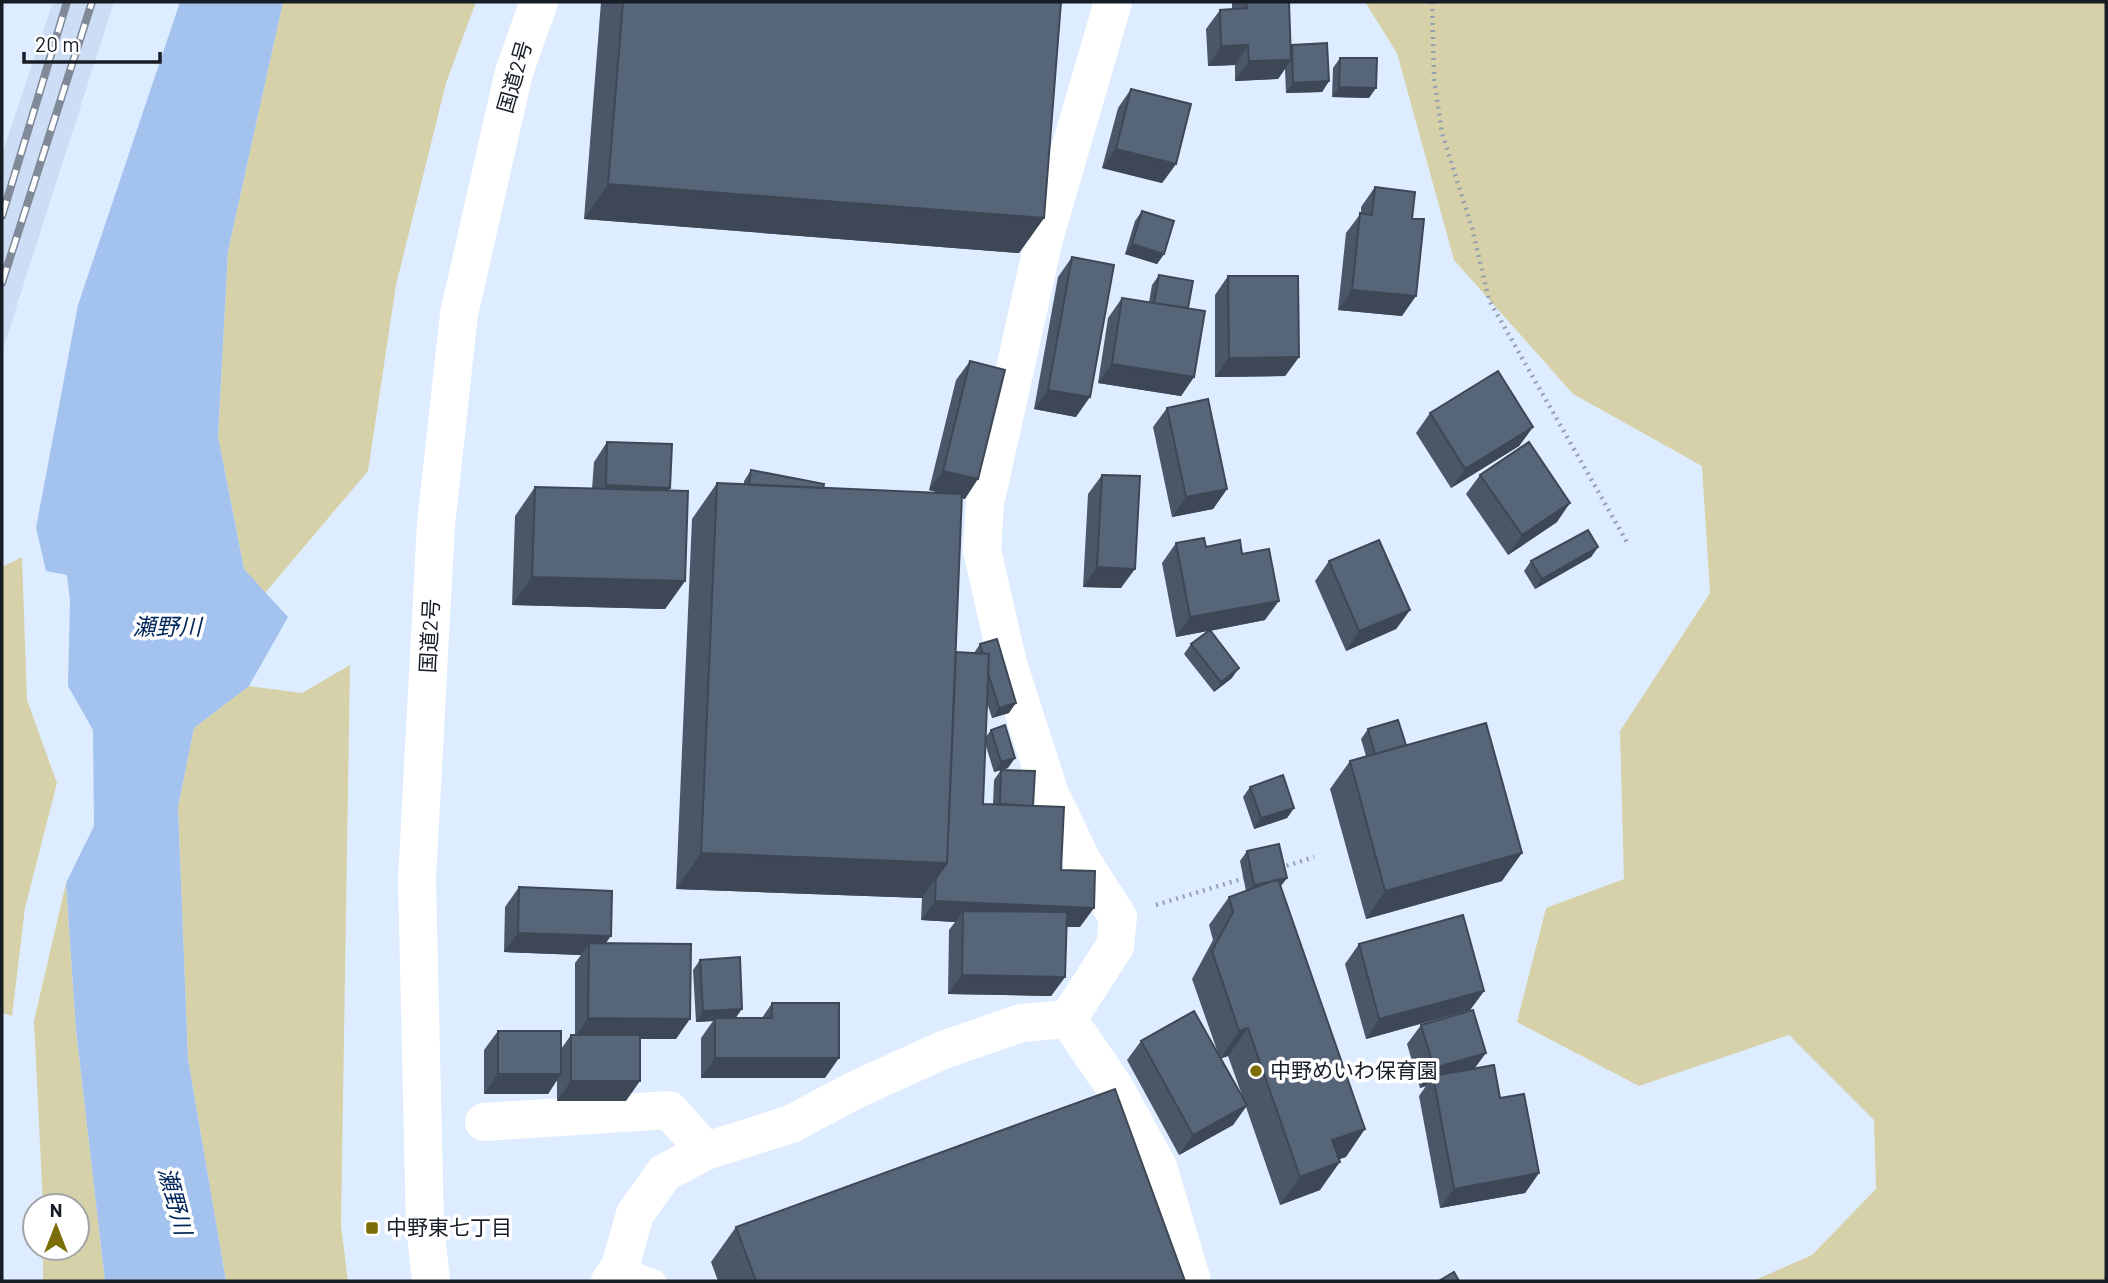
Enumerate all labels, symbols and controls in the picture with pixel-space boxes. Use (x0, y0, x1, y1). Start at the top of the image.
scale bar (24, 21, 161, 65)
text: 20 m (35, 31, 80, 56)
street label: 国道2号 (491, 37, 536, 116)
street label: 国道2号 (414, 598, 443, 674)
water label: 瀬野川 (133, 612, 205, 640)
place label: 中野めいわ保育園 (1270, 1057, 1438, 1082)
marker: 中野めいわ保育園 (1248, 1063, 1264, 1079)
water label: 瀬野川 (154, 1164, 199, 1241)
north arrow (21, 1192, 91, 1262)
text: N (50, 1198, 62, 1221)
place label: 中野東七丁目 (386, 1214, 512, 1239)
marker: 中野東七丁目 (364, 1220, 380, 1236)

